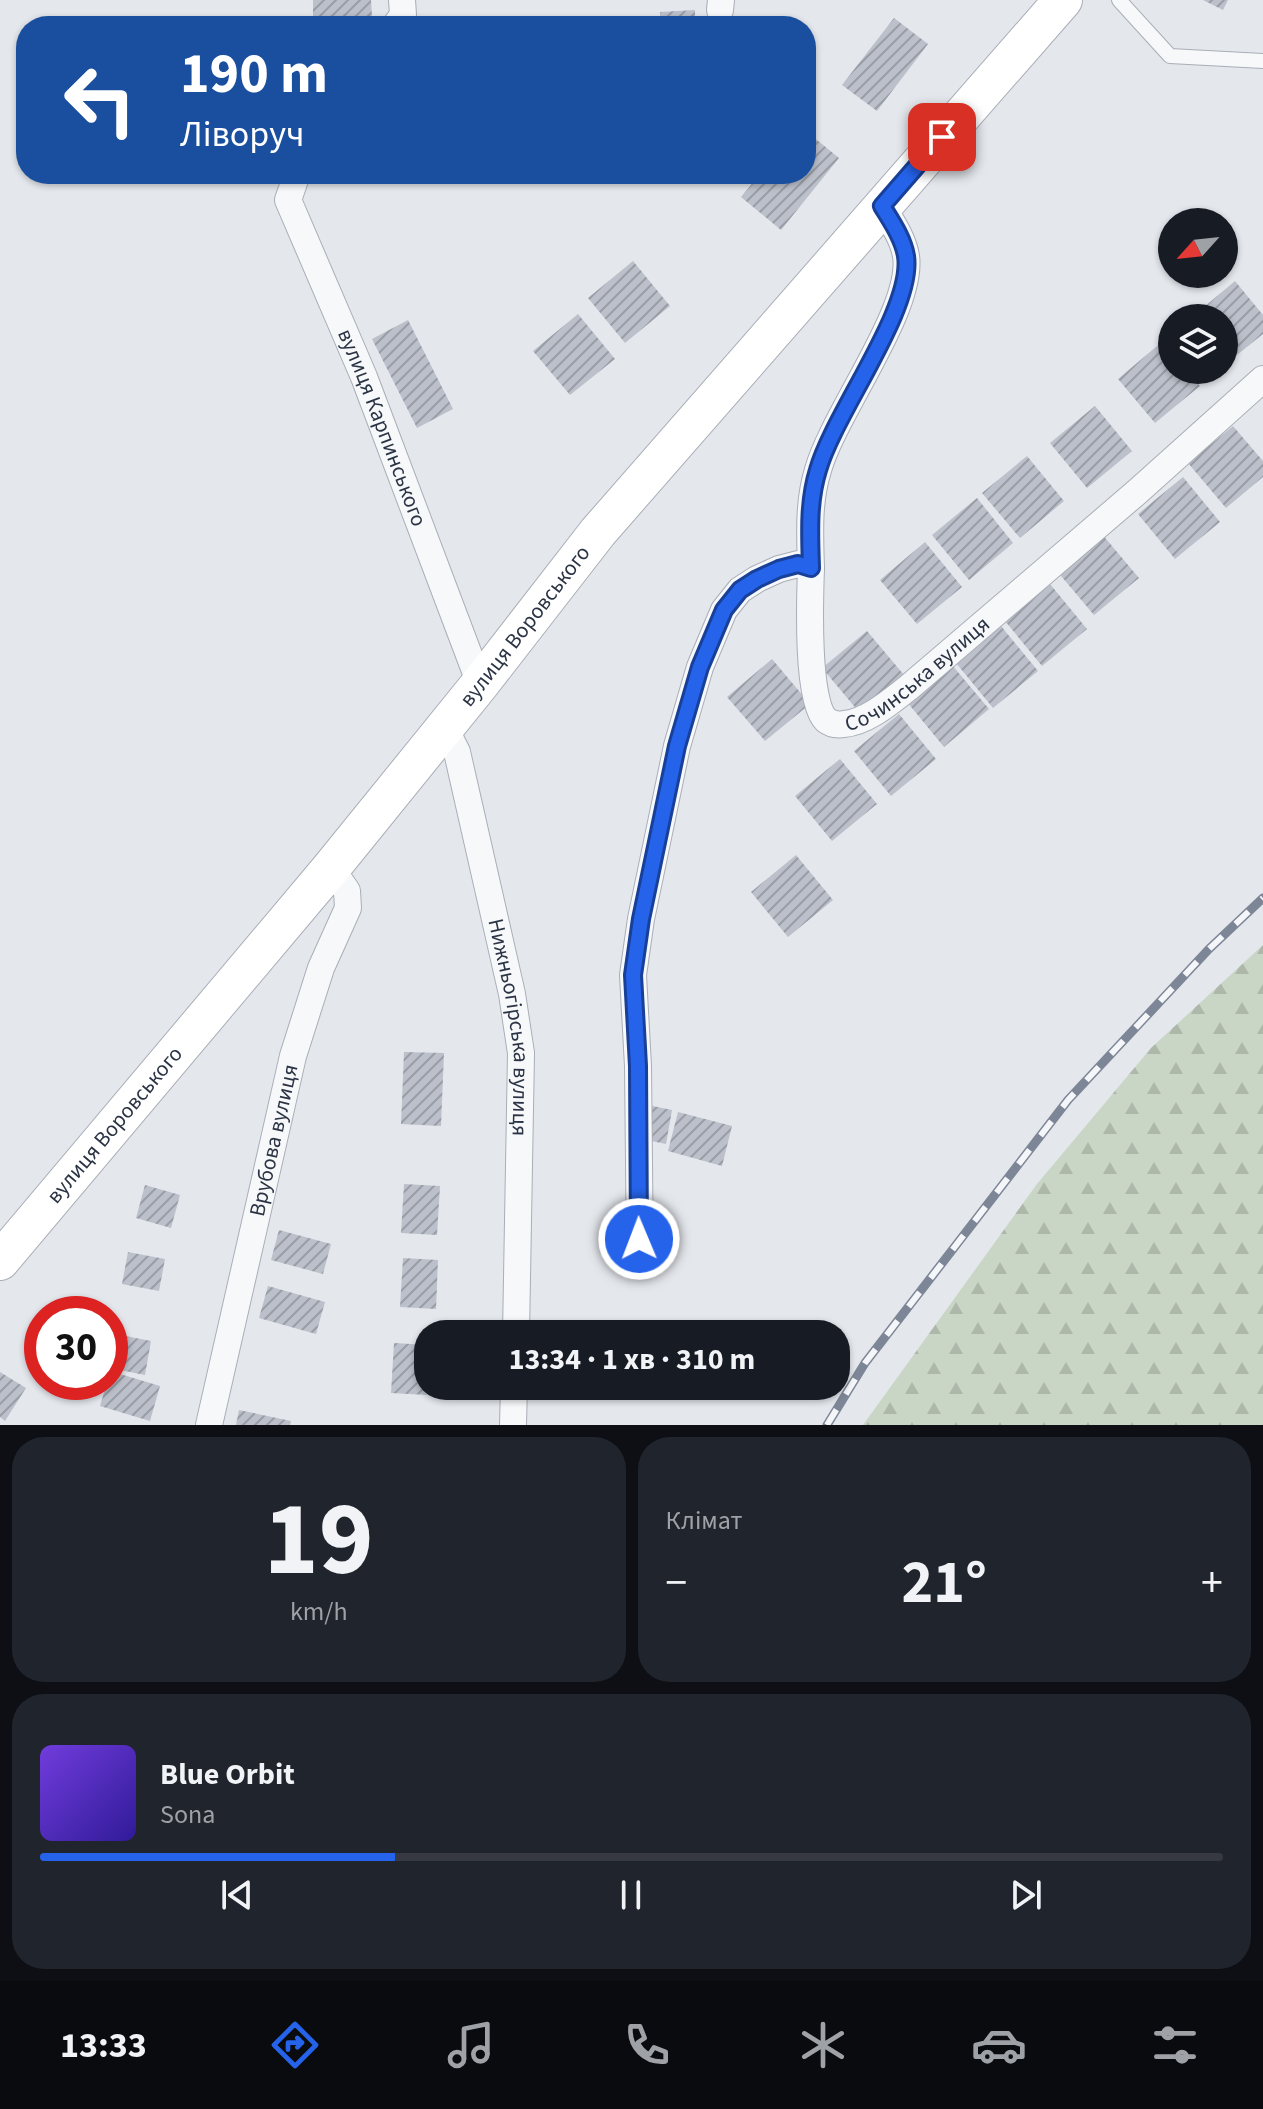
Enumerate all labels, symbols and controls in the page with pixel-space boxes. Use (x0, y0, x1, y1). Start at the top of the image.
text: 190 m (180, 35, 328, 114)
icon: left (48, 48, 152, 152)
pin (908, 103, 976, 171)
text: Ліворуч (180, 109, 304, 160)
icon: arrive (920, 115, 964, 159)
north arrow (1158, 208, 1238, 288)
map controls (1158, 208, 1238, 384)
button: layers (1158, 304, 1238, 384)
street label: вулиця Карпинського (329, 324, 435, 531)
street label: вулиця Воровського (452, 538, 598, 714)
street label: Сочинська вулиця (841, 609, 997, 740)
street label: Нижньогірська вулиця (479, 915, 537, 1136)
street label: вулиця Воровського (39, 1039, 190, 1210)
street label: Врубова вулиця (241, 1061, 307, 1219)
position arrow (597, 1197, 681, 1281)
speed limit sign: 30 (24, 1296, 128, 1400)
text: 13:34 · 1 хв · 310 m (509, 1338, 755, 1381)
text: 19 (264, 1467, 374, 1615)
text: Клімат (666, 1502, 742, 1539)
text: 21° (902, 1541, 987, 1626)
text: − (666, 1552, 687, 1615)
text: + (1201, 1552, 1223, 1615)
text: km/h (290, 1593, 348, 1630)
text: Blue Orbit (160, 1753, 295, 1796)
text: Sona (160, 1796, 215, 1833)
icon: previous (215, 1873, 259, 1917)
icon: pause (609, 1873, 653, 1917)
icon: next (1004, 1873, 1048, 1917)
icon: directions (267, 2017, 323, 2073)
icon: music (443, 2017, 499, 2073)
icon: phone (619, 2017, 675, 2073)
icon: climate (795, 2017, 851, 2073)
icon: car (971, 2017, 1027, 2073)
icon: filters (1147, 2017, 1203, 2073)
text: 13:33 (60, 2020, 147, 2071)

